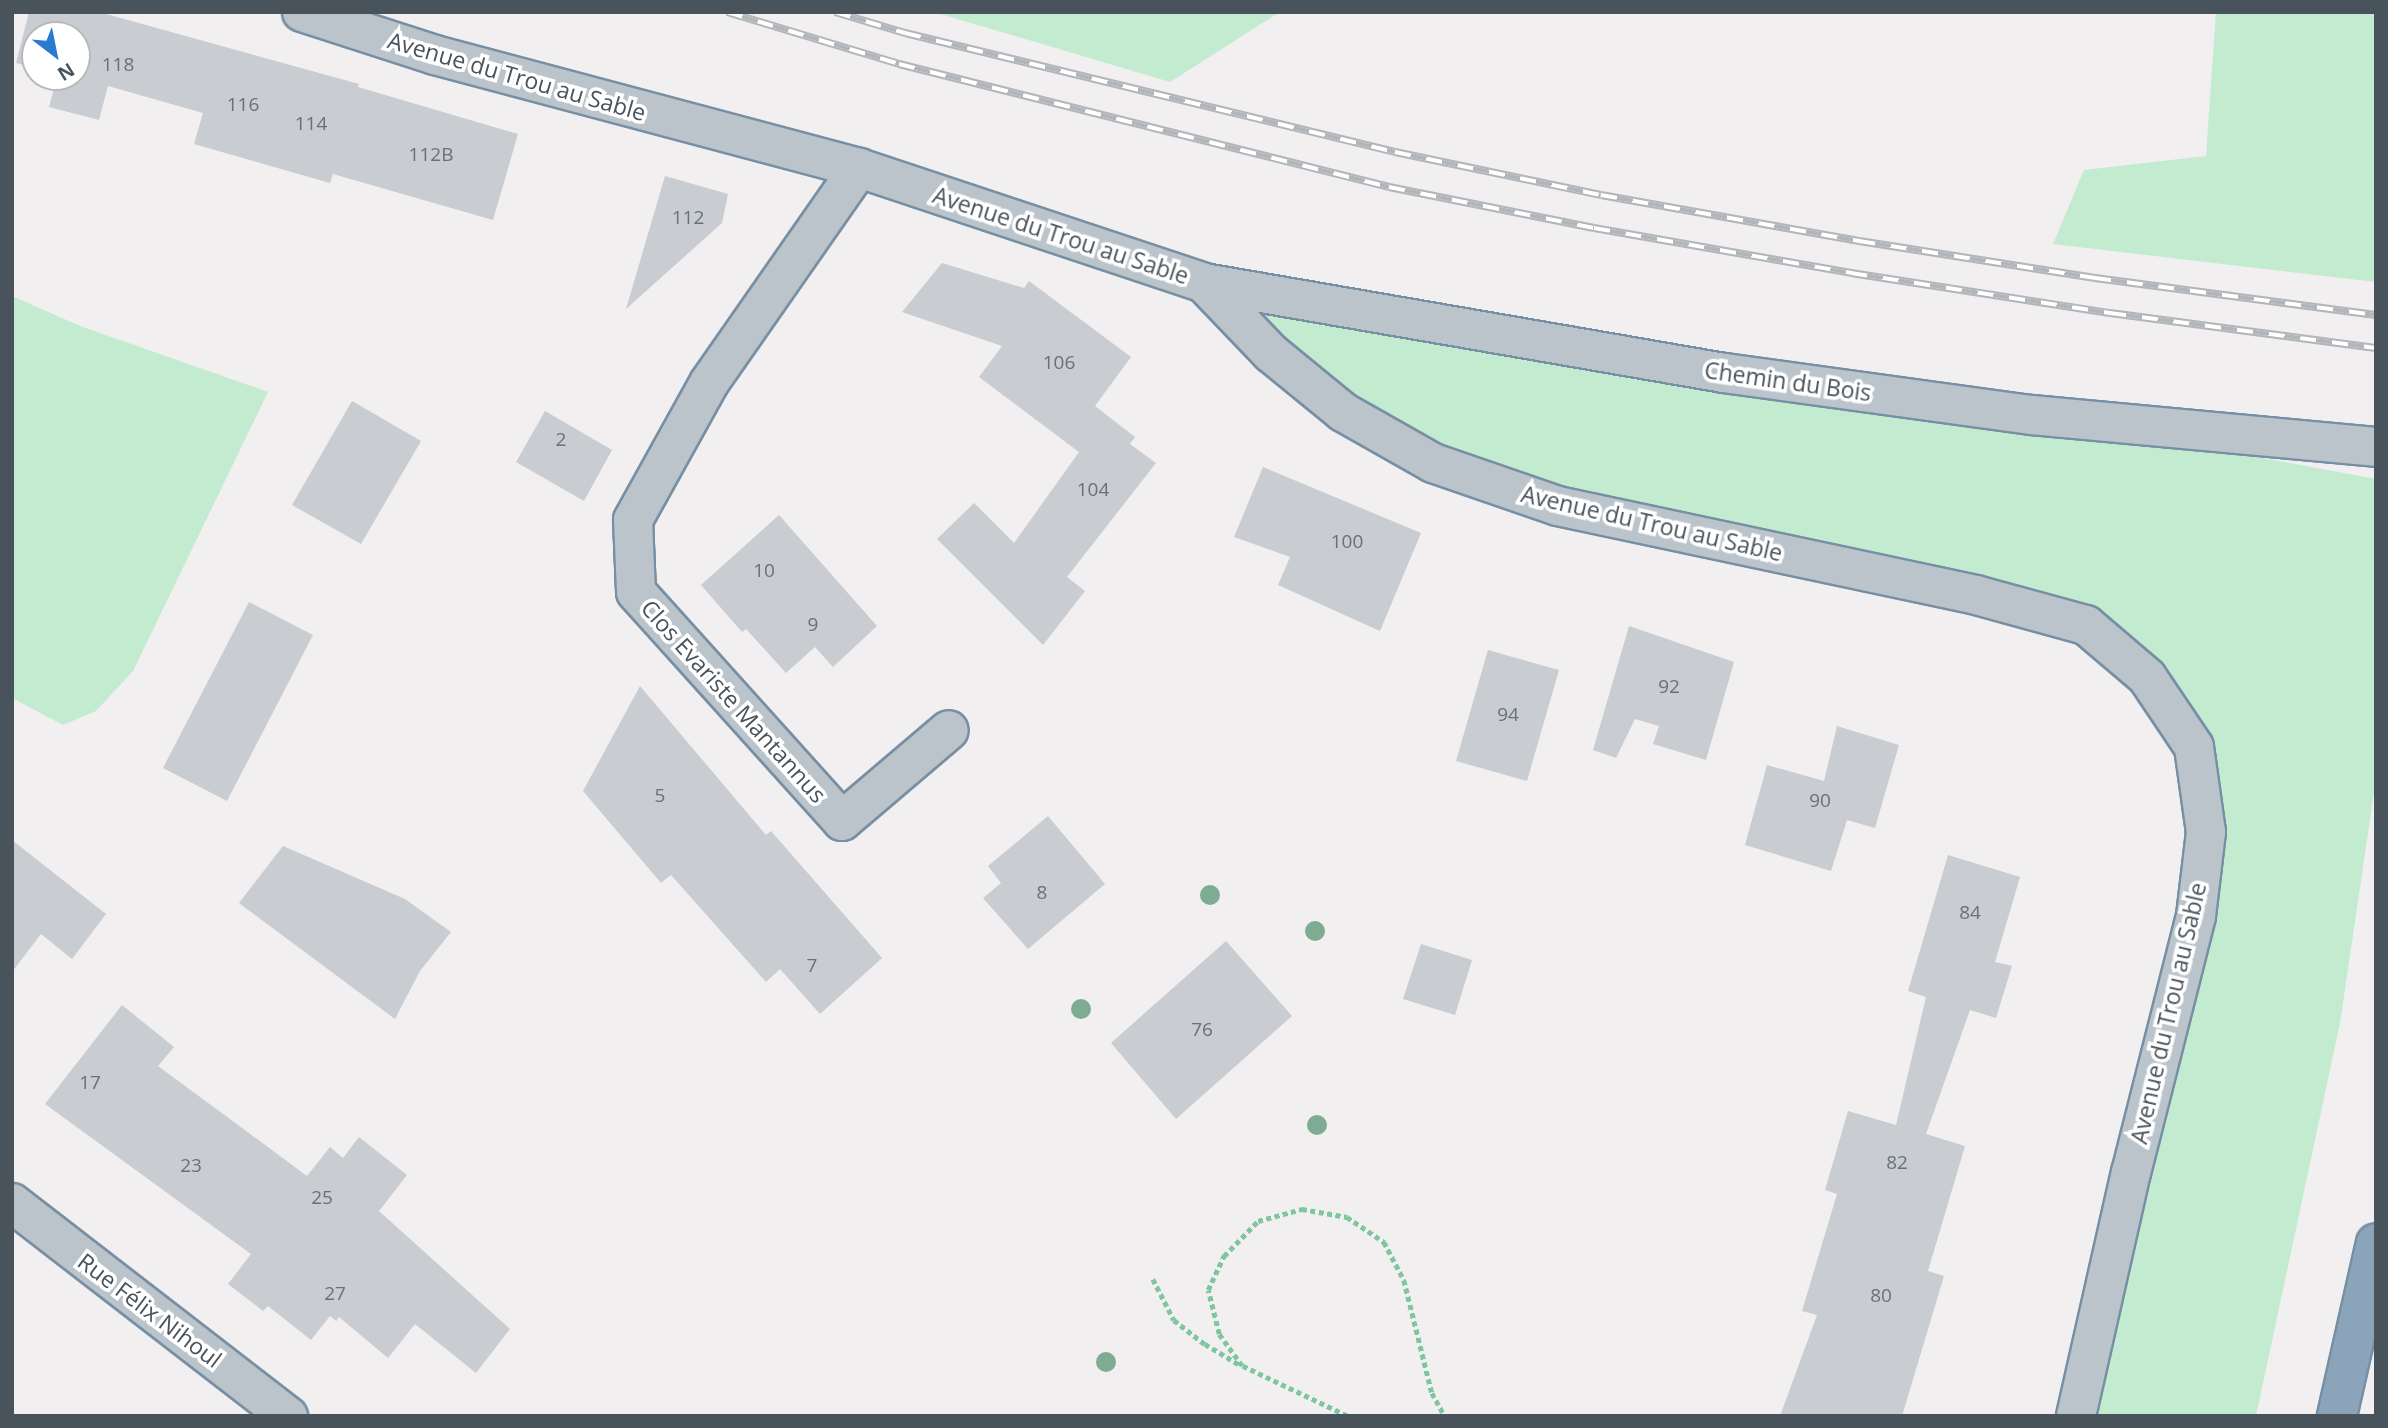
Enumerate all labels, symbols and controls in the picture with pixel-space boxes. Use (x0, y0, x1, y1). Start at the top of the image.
north arrow (21, 21, 91, 91)
street label: Avenue du Trou au Sable (385, 26, 649, 126)
house number: 118 (102, 54, 134, 76)
text: N (53, 57, 80, 87)
house number: 116 (227, 94, 259, 116)
house number: 114 (295, 113, 327, 135)
house number: 112B (409, 144, 453, 166)
street label: Avenue du Trou au Sable (930, 181, 1192, 289)
house number: 112 (672, 207, 704, 229)
house number: 106 (1043, 352, 1075, 374)
street label: Chemin du Bois (1703, 356, 1873, 406)
house number: 2 (556, 429, 566, 451)
house number: 104 (1077, 479, 1109, 501)
street label: Avenue du Trou au Sable (1519, 479, 1785, 567)
house number: 100 (1331, 531, 1363, 553)
house number: 10 (753, 560, 775, 582)
street label: Clos Evariste Mantannus (636, 594, 832, 808)
house number: 9 (808, 614, 818, 636)
house number: 92 (1658, 676, 1680, 698)
house number: 94 (1497, 704, 1519, 726)
house number: 5 (655, 785, 665, 807)
house number: 90 (1809, 790, 1831, 812)
street label: Avenue du Trou au Sable (2124, 880, 2212, 1146)
house number: 8 (1037, 882, 1047, 904)
house number: 84 (1959, 902, 1981, 924)
house number: 7 (807, 955, 817, 977)
house number: 76 (1191, 1019, 1213, 1041)
house number: 17 (79, 1072, 101, 1094)
house number: 82 (1886, 1152, 1908, 1174)
house number: 23 (180, 1155, 202, 1177)
house number: 25 (311, 1187, 333, 1209)
street label: Rue Félix Nihoul (73, 1247, 227, 1373)
house number: 27 (324, 1283, 346, 1305)
house number: 80 (1870, 1285, 1892, 1307)

